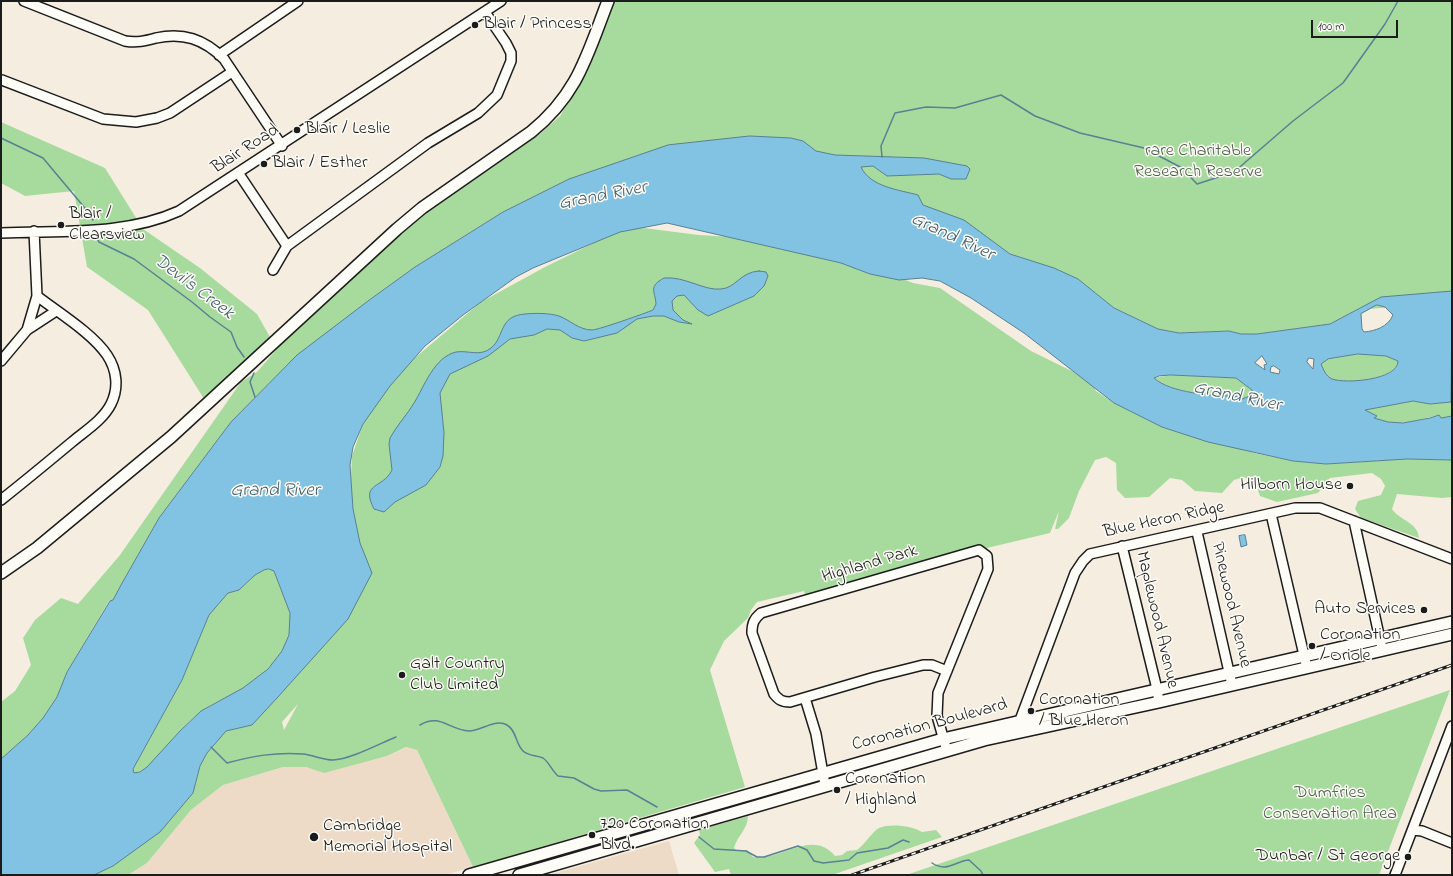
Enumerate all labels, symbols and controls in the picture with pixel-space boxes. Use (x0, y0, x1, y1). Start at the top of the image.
scale bar (1313, 12, 1400, 38)
place label: Blair / Princess (483, 14, 592, 36)
text: 100 m (1318, 18, 1345, 36)
marker: Blair / Princess (470, 20, 480, 30)
place label: Blair / Leslie (305, 119, 390, 141)
street label: Blair Road (208, 120, 284, 180)
marker: Blair / Leslie (292, 125, 302, 135)
park label: rare Charitable Research Reserve (1134, 141, 1262, 184)
place label: Blair / Esther (272, 153, 367, 175)
marker: Blair / Esther (259, 159, 269, 169)
water label: Grand River (557, 177, 649, 217)
place label: Blair / Clearsview (69, 204, 144, 246)
water label: Grand River (907, 209, 997, 267)
marker: Blair / Clearsview (56, 220, 66, 230)
water label: Devil's Creek (148, 250, 238, 326)
water label: Grand River (1191, 378, 1283, 418)
place label: Hilborn House (1240, 475, 1342, 497)
water label: Grand River (230, 481, 320, 503)
marker: Hilborn House (1345, 481, 1355, 491)
street label: Blue Heron Ridge (1102, 498, 1226, 544)
street label: Pinewood Avenue (1205, 540, 1255, 670)
street label: Highland Park (820, 541, 920, 589)
street label: Maplewood Avenue (1130, 549, 1182, 691)
place label: Auto Services (1314, 599, 1416, 621)
marker: Auto Services (1419, 605, 1429, 615)
place label: Coronation / Oriole (1320, 625, 1400, 668)
marker: Coronation / Oriole (1307, 641, 1317, 651)
place label: Galt Country Club Limited (410, 654, 505, 696)
marker: Galt Country Club Limited (397, 670, 407, 680)
place label: Coronation / Blue Heron (1039, 690, 1128, 732)
street label: Coronation Boulevard (850, 695, 1010, 757)
marker: Coronation / Blue Heron (1026, 706, 1036, 716)
place label: Coronation / Highland (845, 769, 925, 812)
park label: Dumfries Conservation Area (1263, 783, 1397, 826)
marker: Coronation / Highland (832, 785, 842, 795)
place label: 720 Coronation Blvd. (600, 814, 709, 856)
place label: Cambridge Memorial Hospital (323, 816, 452, 858)
marker: 720 Coronation Blvd. (587, 830, 597, 840)
marker: Cambridge Memorial Hospital (308, 831, 320, 843)
place label: Dunbar / St George (1256, 846, 1400, 868)
marker: Dunbar / St George (1403, 852, 1413, 862)

